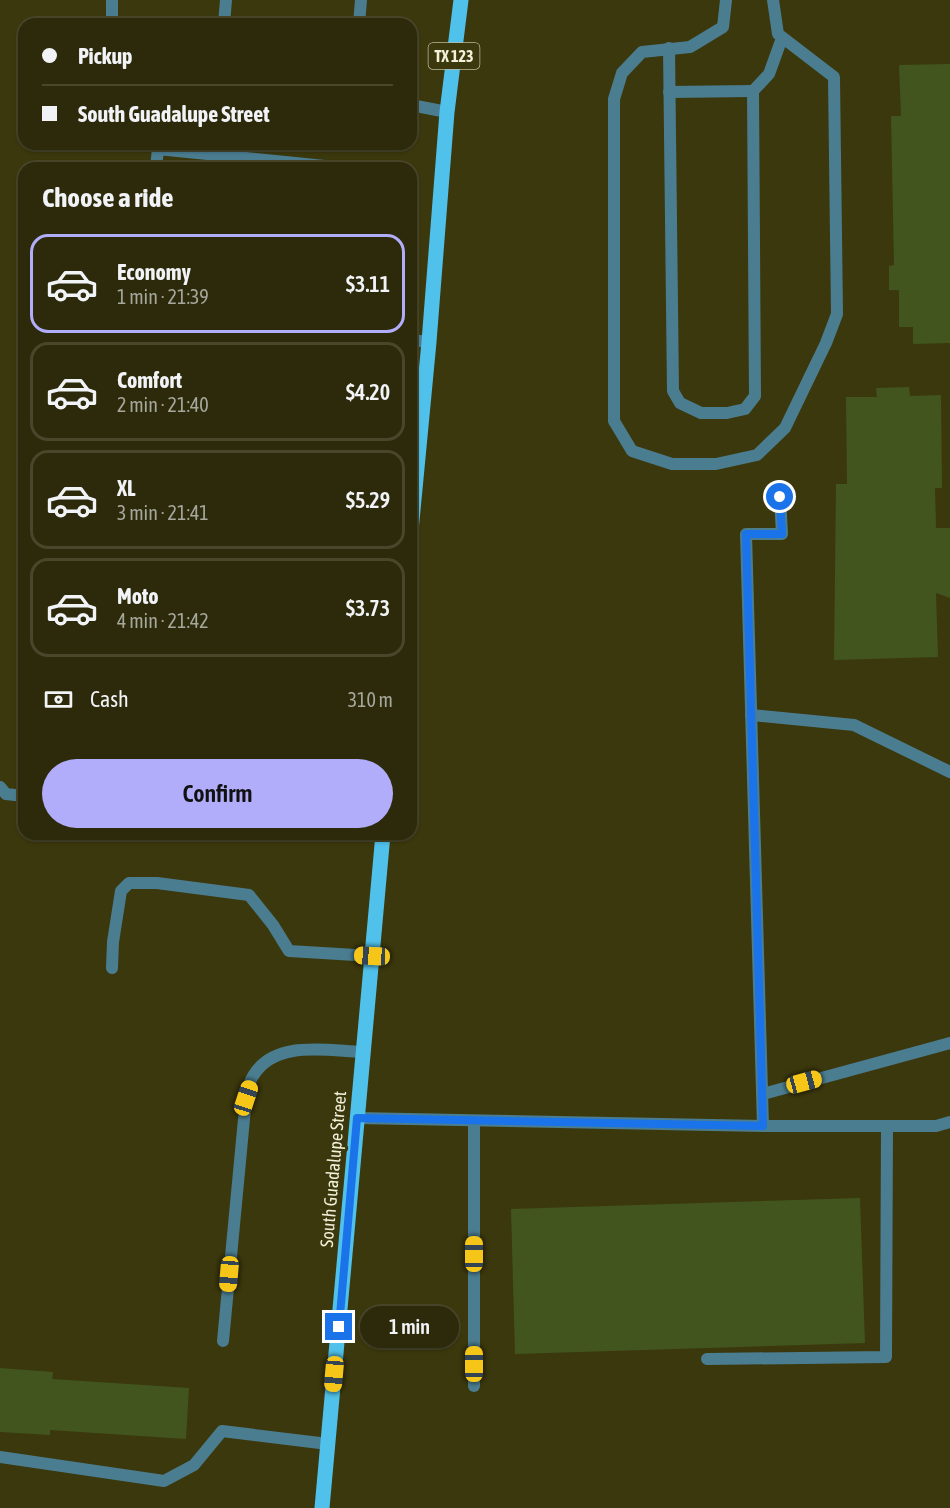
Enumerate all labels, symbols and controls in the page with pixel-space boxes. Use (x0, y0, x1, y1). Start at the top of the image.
text: Pickup (78, 43, 133, 69)
road number: TX 123 (428, 43, 480, 69)
text: South Guadalupe Street (78, 101, 270, 127)
text: Choose a ride (42, 182, 174, 213)
icon: car (45, 257, 99, 311)
text: Economy (117, 259, 191, 285)
text: $3.11 (346, 271, 390, 297)
text: 1 min · 21:39 (117, 285, 209, 308)
icon: car (45, 365, 99, 419)
text: Comfort (117, 367, 182, 393)
text: $4.20 (346, 379, 390, 405)
text: 2 min · 21:40 (117, 393, 209, 416)
icon: car (45, 473, 99, 527)
text: XL (117, 475, 135, 501)
route start (766, 483, 793, 510)
text: $5.29 (346, 487, 390, 513)
text: 3 min · 21:41 (117, 501, 209, 524)
icon: car (45, 581, 99, 635)
text: Moto (117, 583, 159, 609)
text: $3.73 (346, 595, 390, 621)
text: 4 min · 21:42 (117, 609, 209, 632)
icon: cash (42, 683, 75, 716)
text: Cash (90, 686, 129, 712)
text: 310 m (348, 688, 393, 711)
button: Confirm (42, 759, 393, 828)
car (354, 946, 390, 966)
car (784, 1069, 824, 1095)
car (232, 1078, 260, 1118)
street label: South Guadalupe Street (316, 1090, 350, 1248)
car (465, 1236, 483, 1272)
car (218, 1255, 240, 1293)
callout: 1 min (360, 1306, 459, 1348)
route end (325, 1313, 352, 1340)
text: 1 min (389, 1315, 430, 1338)
car (465, 1346, 483, 1382)
car (323, 1355, 345, 1393)

